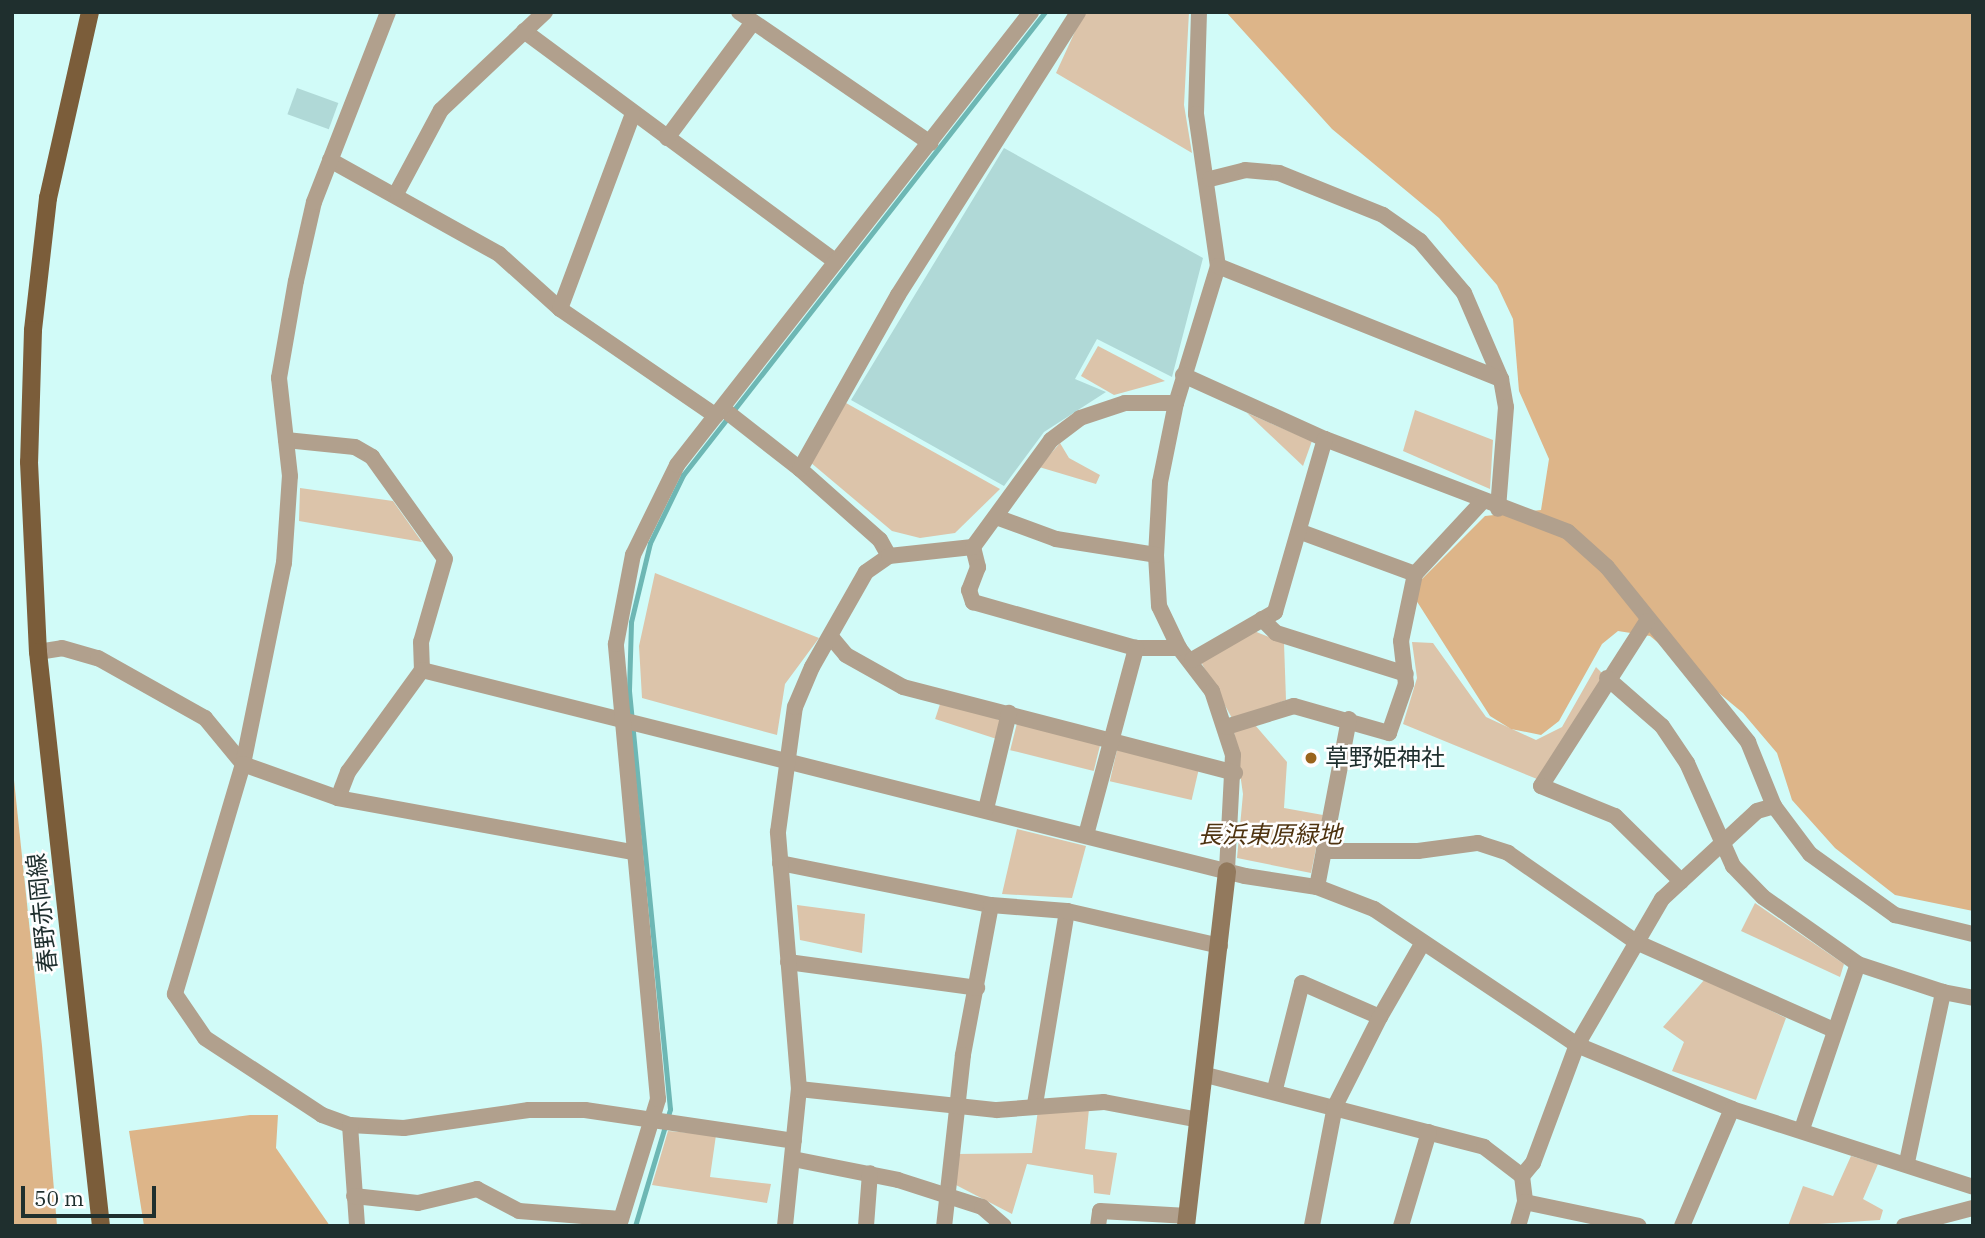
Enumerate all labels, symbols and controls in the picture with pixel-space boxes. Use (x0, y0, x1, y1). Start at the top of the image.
place label: 草野姫神社 (1325, 744, 1445, 772)
marker: 草野姫神社 (1303, 750, 1319, 766)
park label: 長浜東原緑地 (1198, 821, 1342, 849)
street label: 春野赤岡線 (21, 852, 63, 974)
scale bar (24, 1172, 159, 1216)
text: 50 m (34, 1184, 84, 1212)

